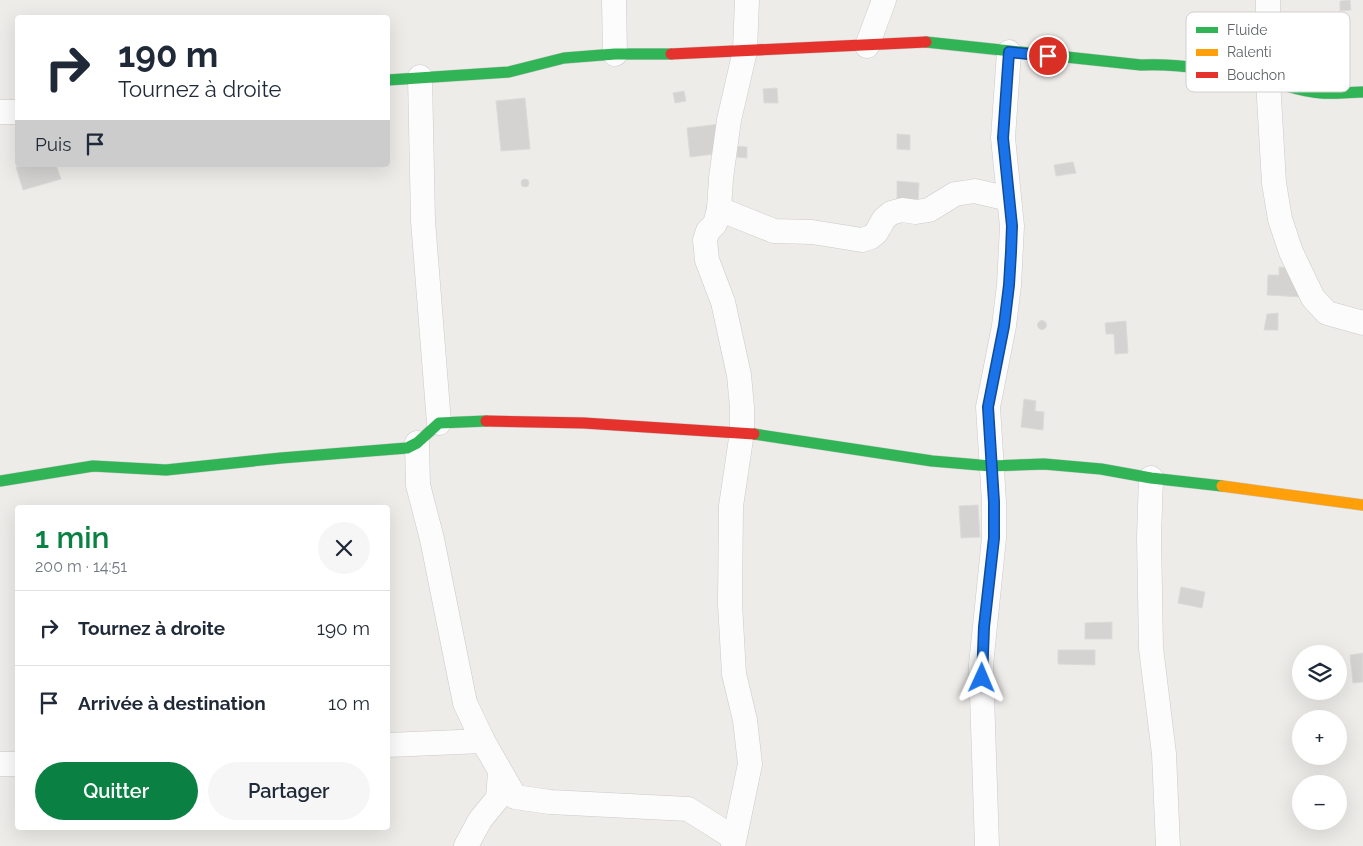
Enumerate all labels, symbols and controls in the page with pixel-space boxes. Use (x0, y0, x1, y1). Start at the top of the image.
legend (1186, 12, 1350, 92)
text: Fluide (1227, 22, 1267, 38)
text: 190 m (118, 34, 218, 75)
icon: right (35, 35, 100, 100)
pin (1027, 35, 1069, 77)
icon: arrive (1034, 42, 1062, 70)
text: Ralenti (1227, 44, 1272, 60)
text: Bouchon (1227, 67, 1285, 83)
text: Tournez à droite (118, 76, 282, 102)
icon: arrive (81, 130, 109, 158)
text: Puis (35, 133, 71, 155)
text: 1 min (35, 520, 110, 555)
button: close (318, 522, 370, 574)
text: 200 m · 14:51 (35, 557, 127, 576)
icon: right (35, 614, 63, 642)
text: Tournez à droite (78, 617, 225, 639)
text: 190 m (317, 617, 370, 639)
map controls (1292, 645, 1347, 830)
button: layers (1292, 645, 1347, 700)
position arrow (955, 651, 1007, 703)
icon: arrive (35, 689, 63, 717)
text: Arrivée à destination (78, 692, 266, 714)
text: 10 m (328, 692, 370, 714)
button: + (1292, 710, 1347, 765)
button: Quitter (35, 762, 198, 820)
button: Partager (208, 762, 370, 820)
button: − (1292, 775, 1347, 830)

